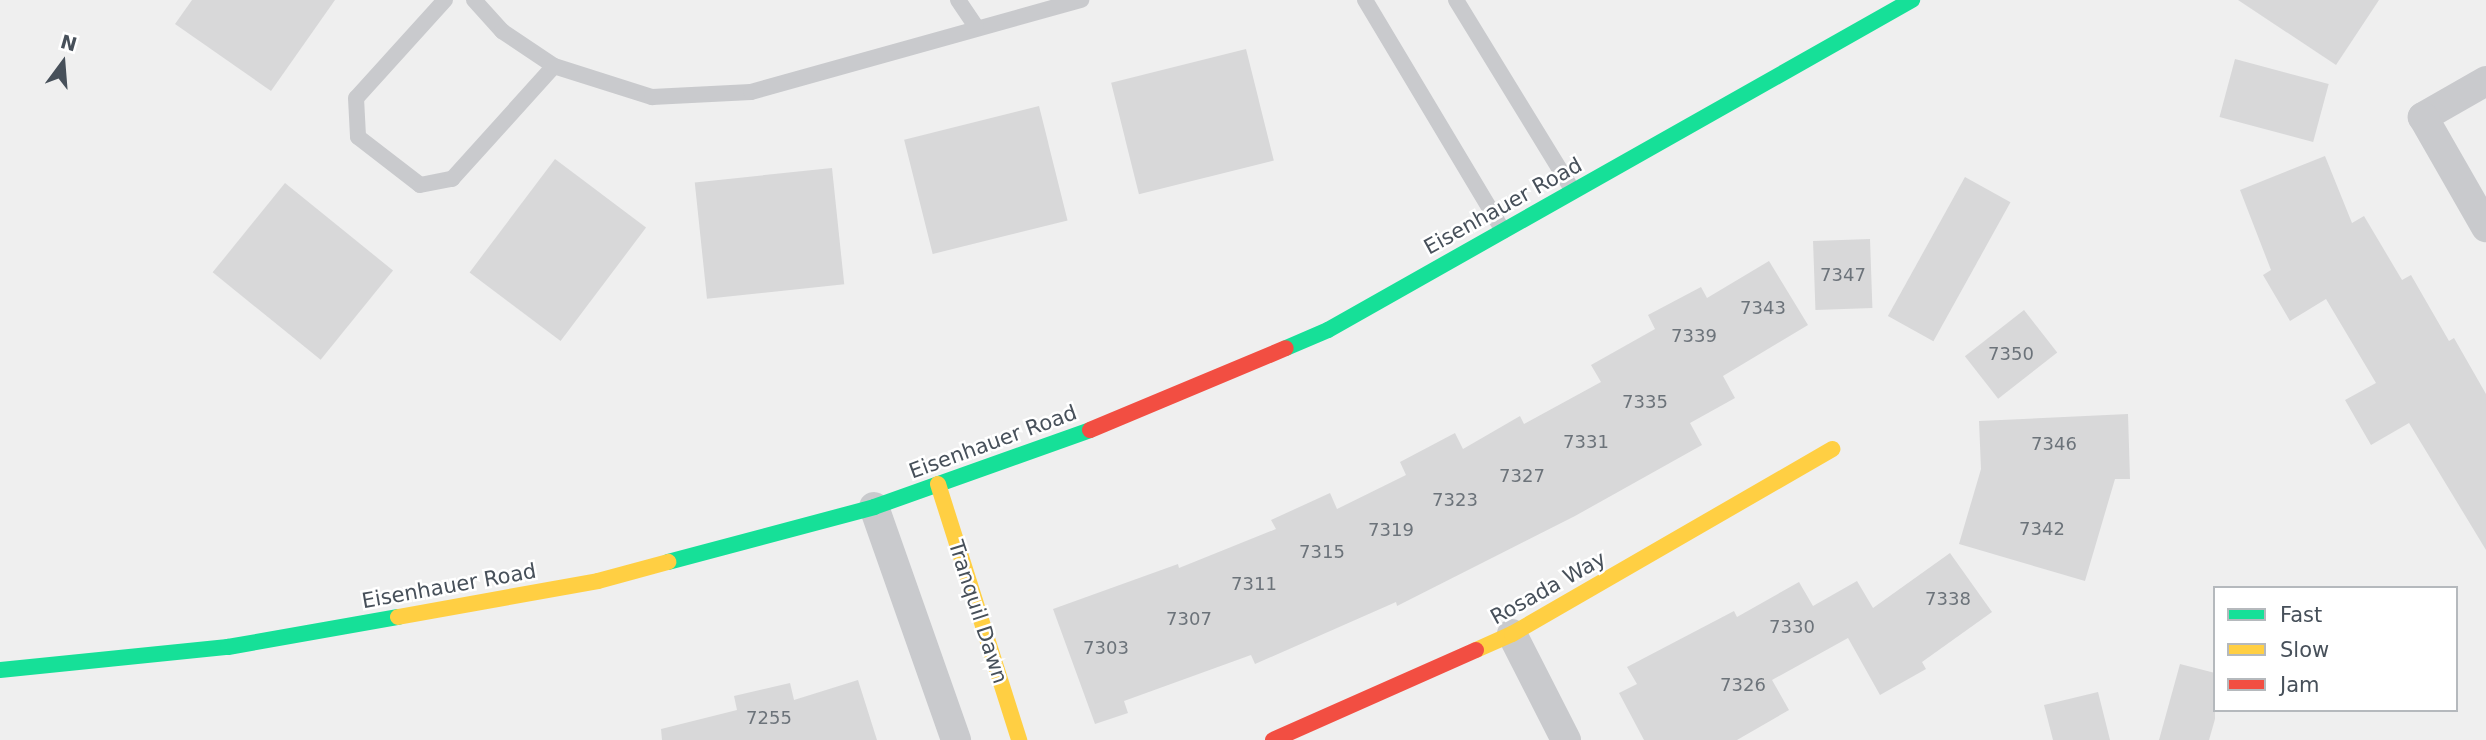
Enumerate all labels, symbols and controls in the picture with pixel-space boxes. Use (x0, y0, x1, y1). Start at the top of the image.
north arrow (28, 28, 98, 98)
text: N (58, 30, 79, 56)
street label: Eisenhauer Road (1420, 152, 1586, 260)
house number: 7347 (1820, 264, 1866, 286)
house number: 7343 (1740, 297, 1786, 319)
house number: 7339 (1671, 325, 1717, 347)
house number: 7350 (1988, 343, 2034, 365)
house number: 7335 (1622, 391, 1668, 413)
street label: Eisenhauer Road (906, 400, 1080, 484)
house number: 7331 (1563, 431, 1609, 453)
house number: 7346 (2031, 433, 2077, 455)
house number: 7327 (1499, 465, 1545, 487)
house number: 7323 (1432, 489, 1478, 511)
house number: 7342 (2019, 518, 2065, 540)
house number: 7319 (1368, 519, 1414, 541)
street label: Tranquil Dawn (943, 537, 1013, 687)
house number: 7315 (1299, 541, 1345, 563)
street label: Rosada Way (1486, 546, 1610, 630)
street label: Eisenhauer Road (360, 558, 538, 614)
house number: 7311 (1231, 573, 1277, 595)
legend (2213, 586, 2458, 712)
house number: 7338 (1925, 588, 1971, 610)
text: Fast (2280, 603, 2322, 627)
house number: 7307 (1166, 608, 1212, 630)
house number: 7330 (1769, 616, 1815, 638)
house number: 7303 (1083, 637, 1129, 659)
text: Slow (2280, 638, 2329, 662)
text: Jam (2280, 673, 2320, 697)
house number: 7326 (1720, 674, 1766, 696)
house number: 7255 (746, 707, 792, 729)

